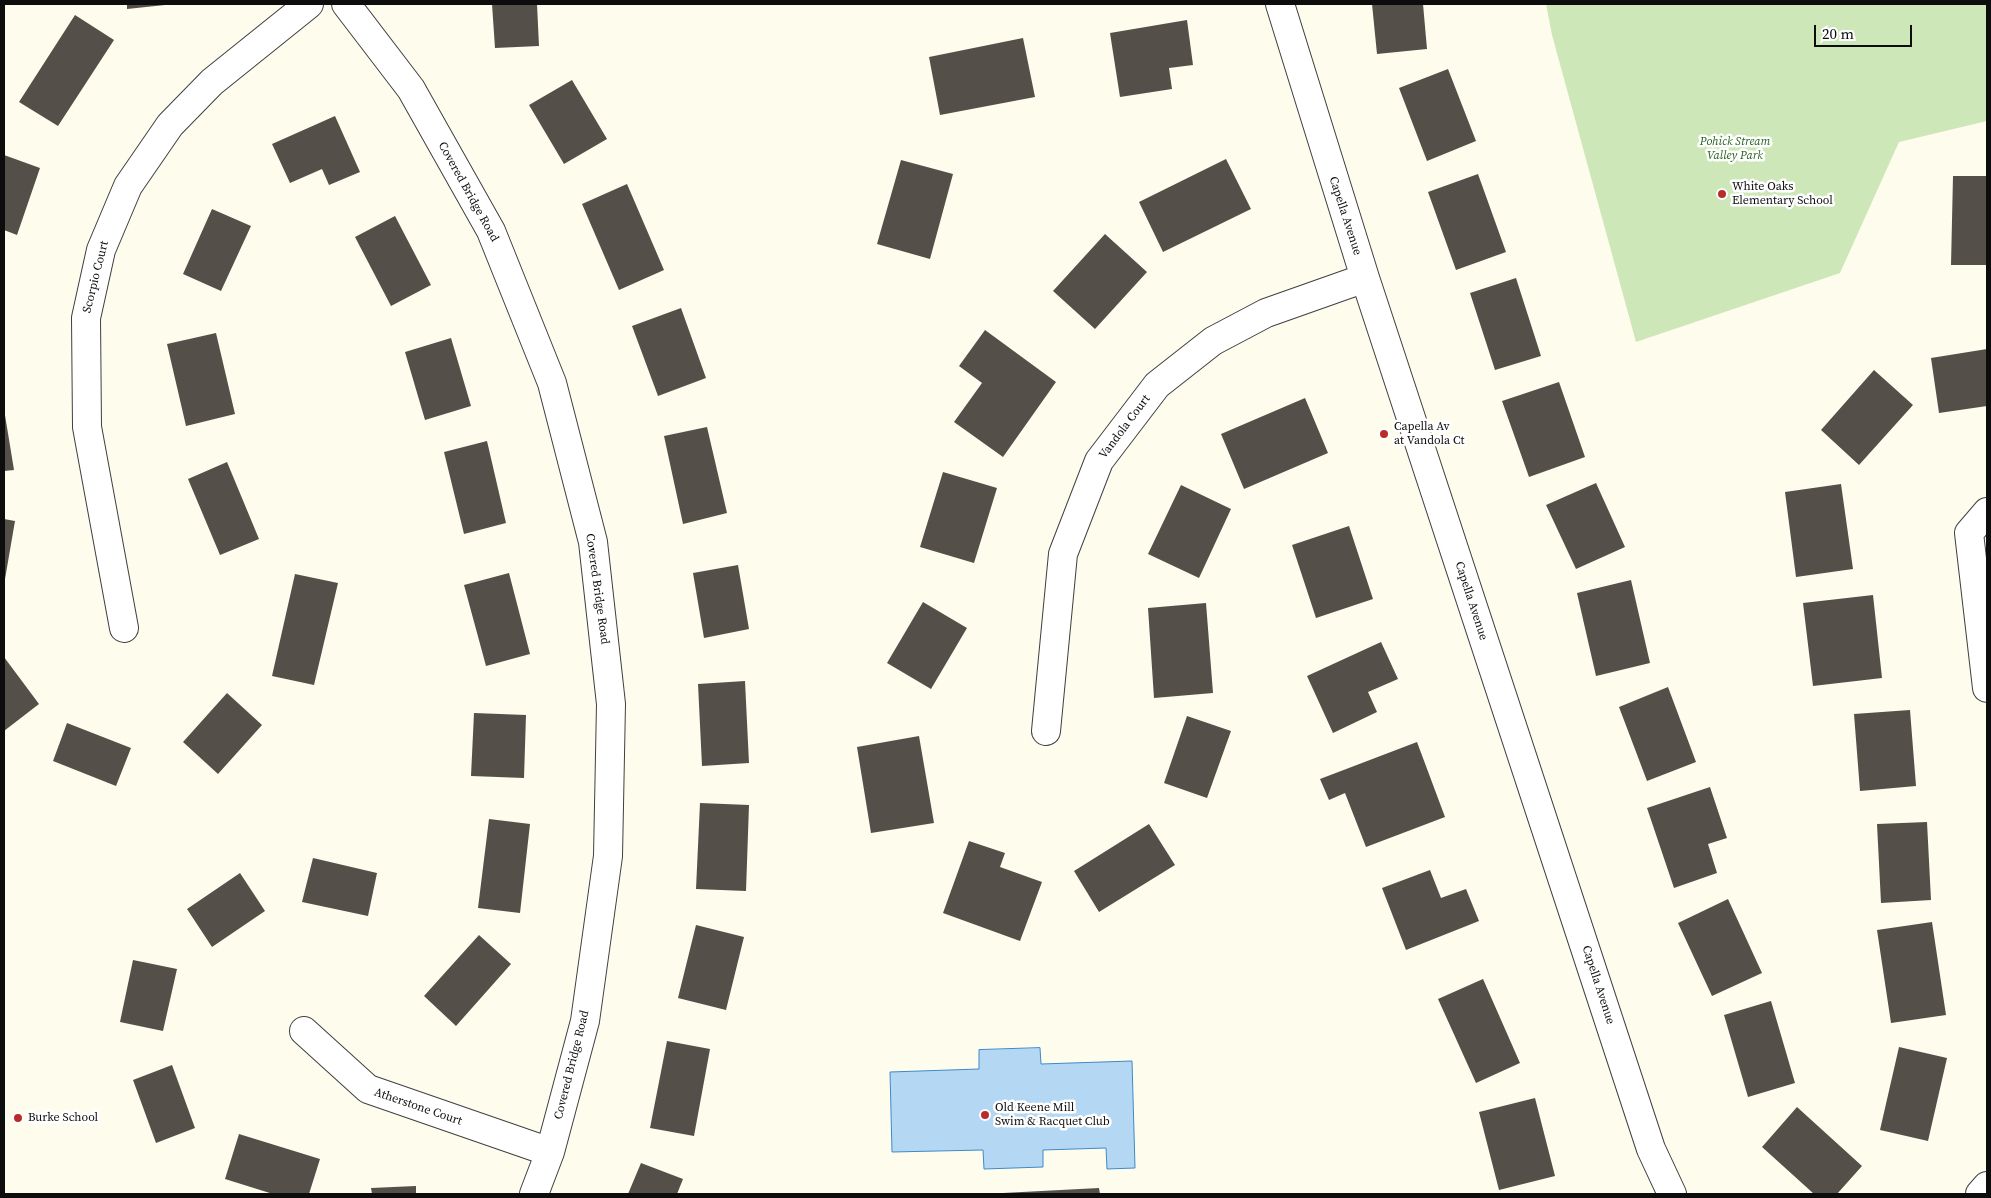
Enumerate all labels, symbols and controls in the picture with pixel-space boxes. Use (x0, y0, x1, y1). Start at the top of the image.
scale bar (1816, 15, 1914, 47)
text: 20 m (1822, 23, 1854, 44)
park label: Pohick Stream Valley Park (1700, 135, 1770, 163)
street label: Covered Bridge Road (435, 140, 501, 244)
street label: Capella Avenue (1326, 175, 1364, 257)
place label: White Oaks Elementary School (1732, 180, 1833, 208)
marker: White Oaks Elementary School (1716, 188, 1728, 200)
street label: Scorpio Court (80, 239, 112, 315)
street label: Vandola Court (1096, 392, 1154, 462)
place label: Capella Av at Vandola Ct (1394, 420, 1464, 448)
marker: Capella Av at Vandola Ct (1378, 428, 1390, 440)
street label: Covered Bridge Road (582, 533, 612, 645)
street label: Capella Avenue (1452, 560, 1490, 642)
street label: Capella Avenue (1579, 944, 1617, 1026)
street label: Covered Bridge Road (551, 1009, 593, 1121)
street label: Atherstone Court (372, 1085, 464, 1129)
place label: Old Keene Mill Swim & Racquet Club (995, 1101, 1110, 1129)
marker: Old Keene Mill Swim & Racquet Club (979, 1109, 991, 1121)
place label: Burke School (28, 1111, 98, 1125)
marker: Burke School (12, 1112, 24, 1124)

